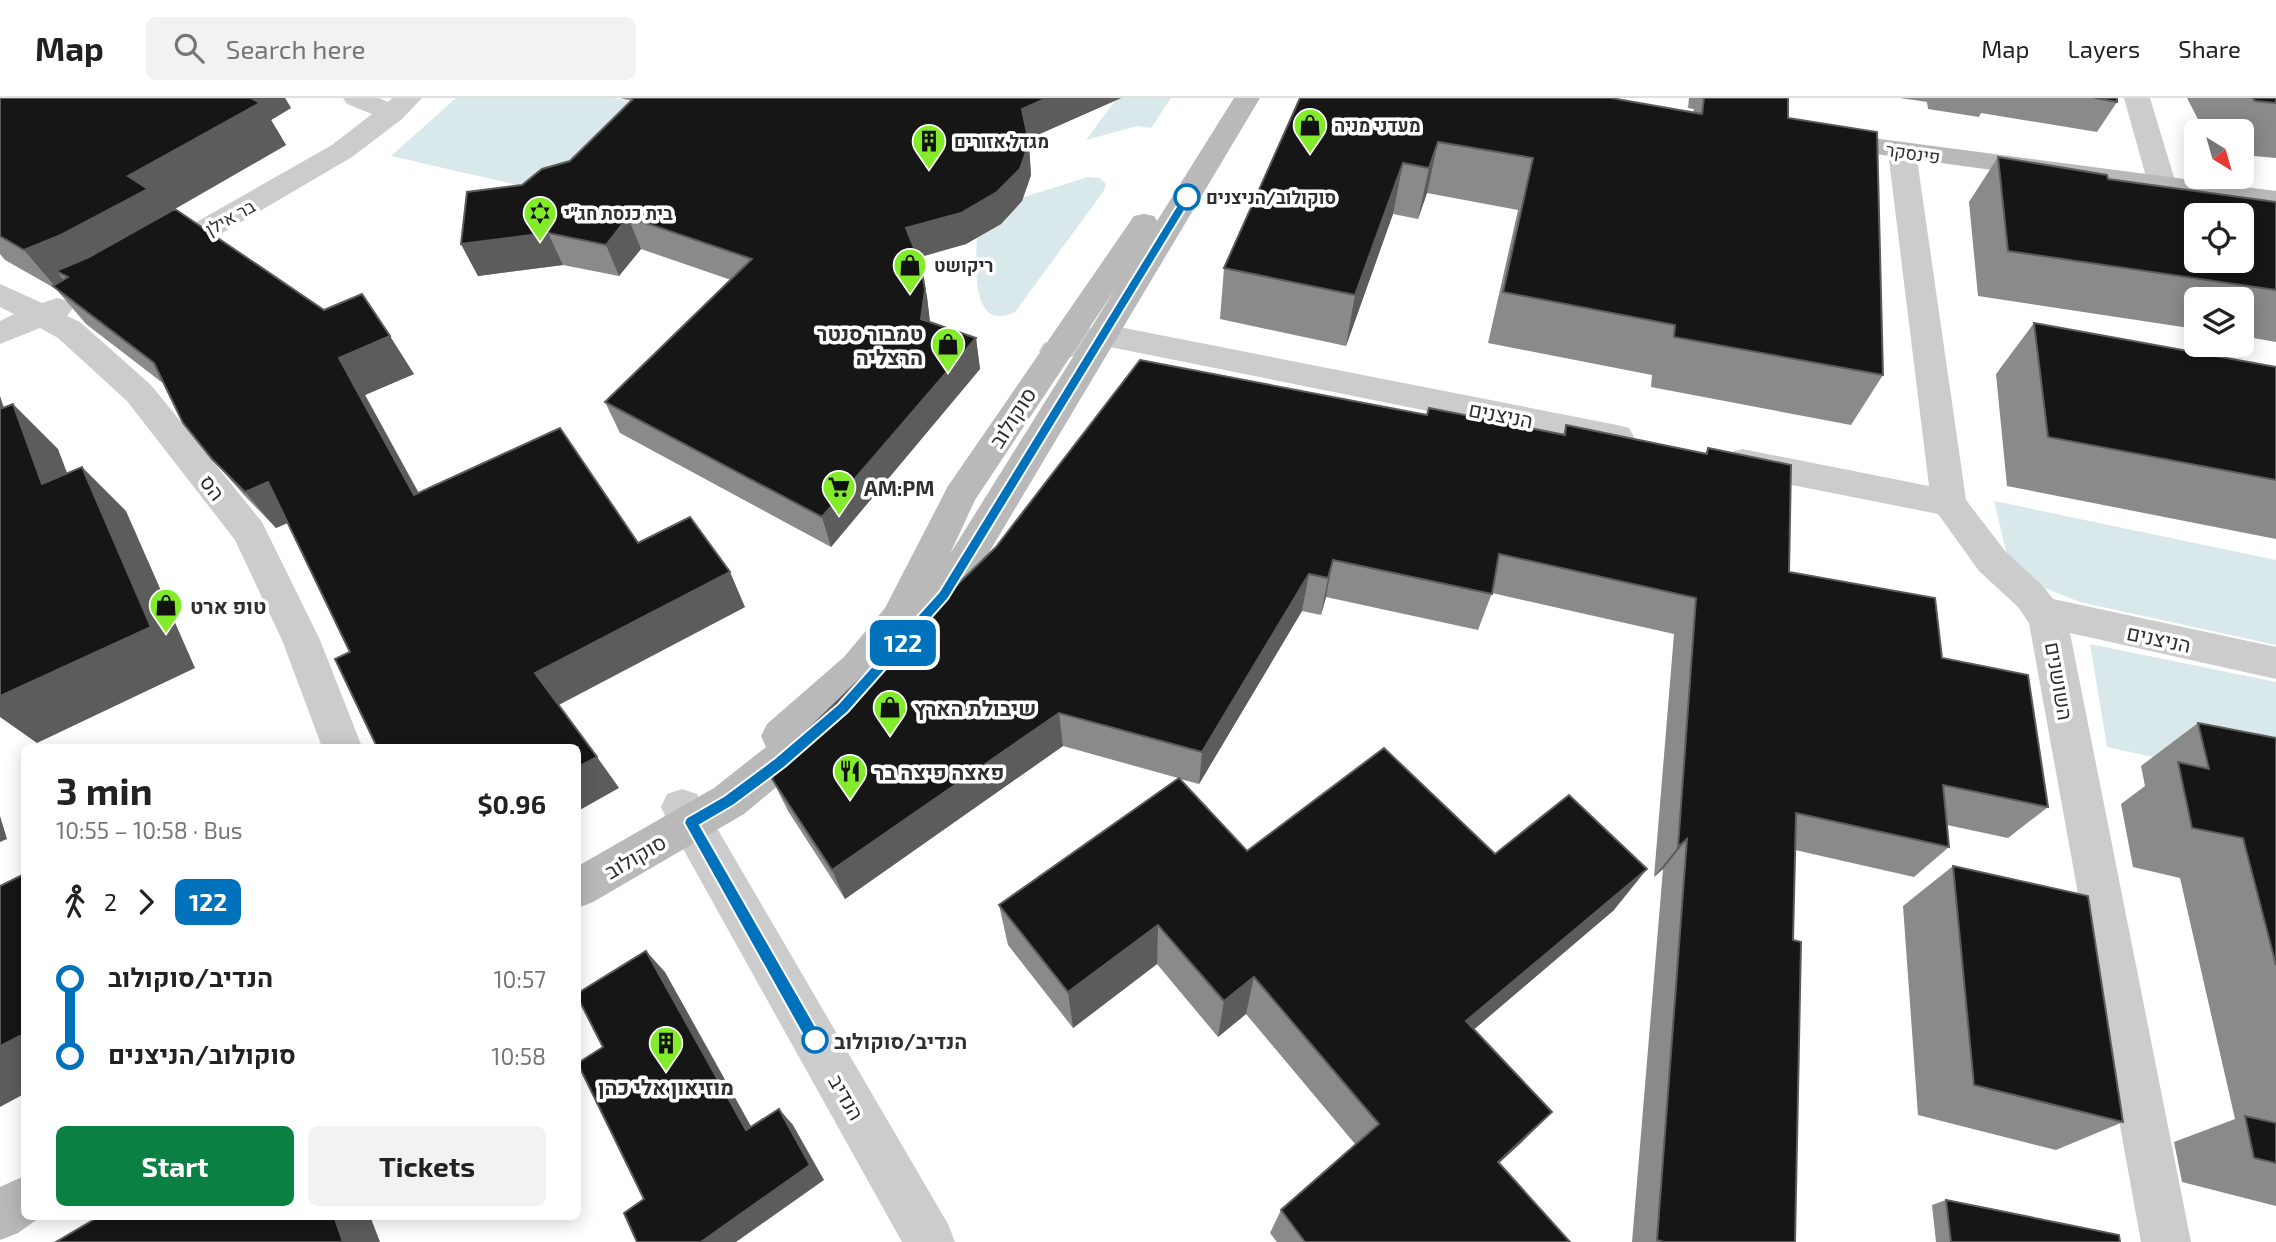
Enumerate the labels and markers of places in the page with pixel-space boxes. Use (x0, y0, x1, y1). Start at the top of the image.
shop icon: מעדני מניה (1291, 106, 1329, 155)
place label: מעדני מניה (1334, 114, 1421, 136)
building icon: מגדל אזורים (910, 122, 948, 171)
place label: מגדל אזורים (954, 130, 1049, 152)
marker: סוקולוב/הניצנים (1174, 184, 1200, 210)
place label: סוקולוב/הניצנים (1206, 186, 1336, 208)
synagogue icon: בית כנסת חג״י (521, 194, 559, 243)
place label: בית כנסת חג״י (564, 202, 673, 224)
shop icon: ריקושט (891, 246, 929, 295)
place label: ריקושט (934, 254, 993, 276)
place label: טמבור סנטר הרצליה (817, 320, 923, 369)
shop icon: טמבור סנטר הרצליה (929, 325, 967, 374)
supermarket icon: AM:PM (820, 468, 858, 517)
place label: AM:PM (864, 475, 935, 500)
shop icon: טופ ארט (147, 586, 185, 635)
place label: טופ ארט (190, 593, 266, 618)
shop icon: שיבולת הארץ (871, 688, 909, 737)
place label: שיבולת הארץ (914, 695, 1036, 720)
restaurant icon: פאצה פיצה בר (831, 752, 869, 801)
place label: פאצה פיצה בר (874, 759, 1004, 784)
building icon: מוזיאון אלי כהן (647, 1024, 685, 1073)
marker: הנדיב/סוקולוב (802, 1027, 828, 1053)
place label: הנדיב/סוקולוב (834, 1028, 967, 1053)
place label: מוזיאון אלי כהן (598, 1074, 734, 1099)

